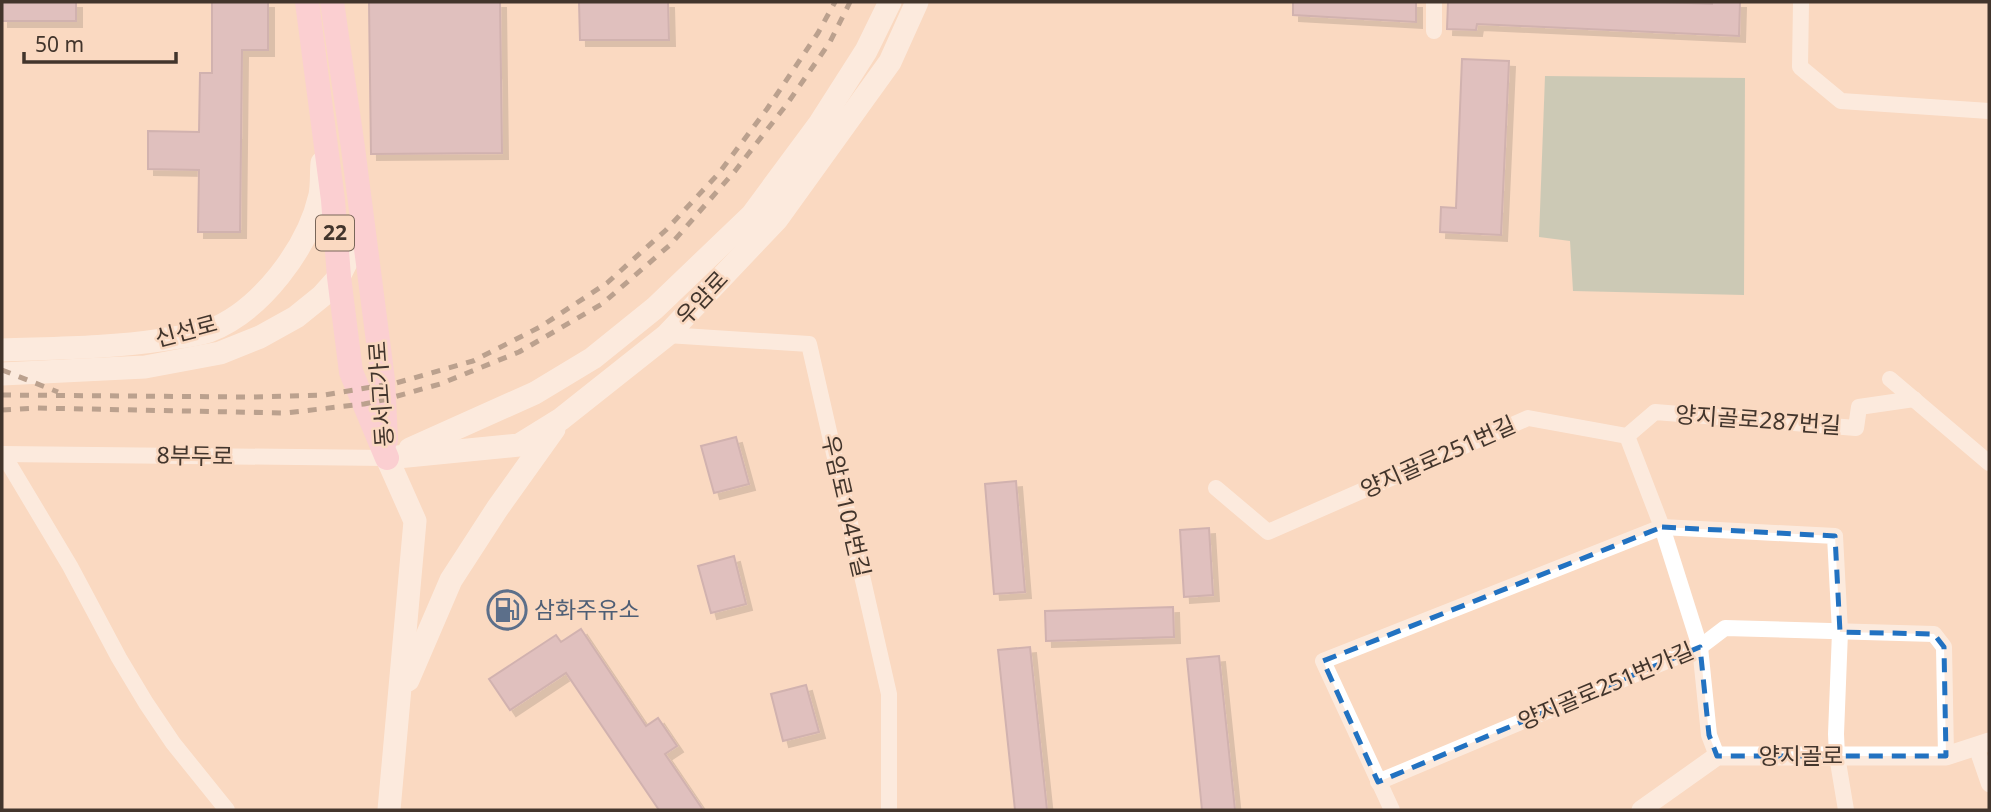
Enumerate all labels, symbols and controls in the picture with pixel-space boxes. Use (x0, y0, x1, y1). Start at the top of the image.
scale bar (24, 21, 177, 65)
text: 50 m (35, 30, 84, 58)
road number: 22 (316, 216, 354, 250)
street label: 우암로 (668, 263, 735, 331)
street label: 신선로 (151, 306, 221, 354)
street label: 동서고가로 (360, 340, 400, 448)
street label: 양지골로287번길 (1674, 397, 1842, 441)
street label: 양지골로251번길 (1355, 408, 1520, 505)
street label: 우암로104번길 (815, 431, 879, 580)
street label: 8부두로 (156, 438, 234, 472)
fuel station icon: 삼화주유소 (486, 589, 528, 631)
place label: 삼화주유소 (534, 593, 640, 625)
street label: 양지골로251번가길 (1513, 634, 1698, 736)
street label: 양지골로 (1759, 739, 1843, 771)

